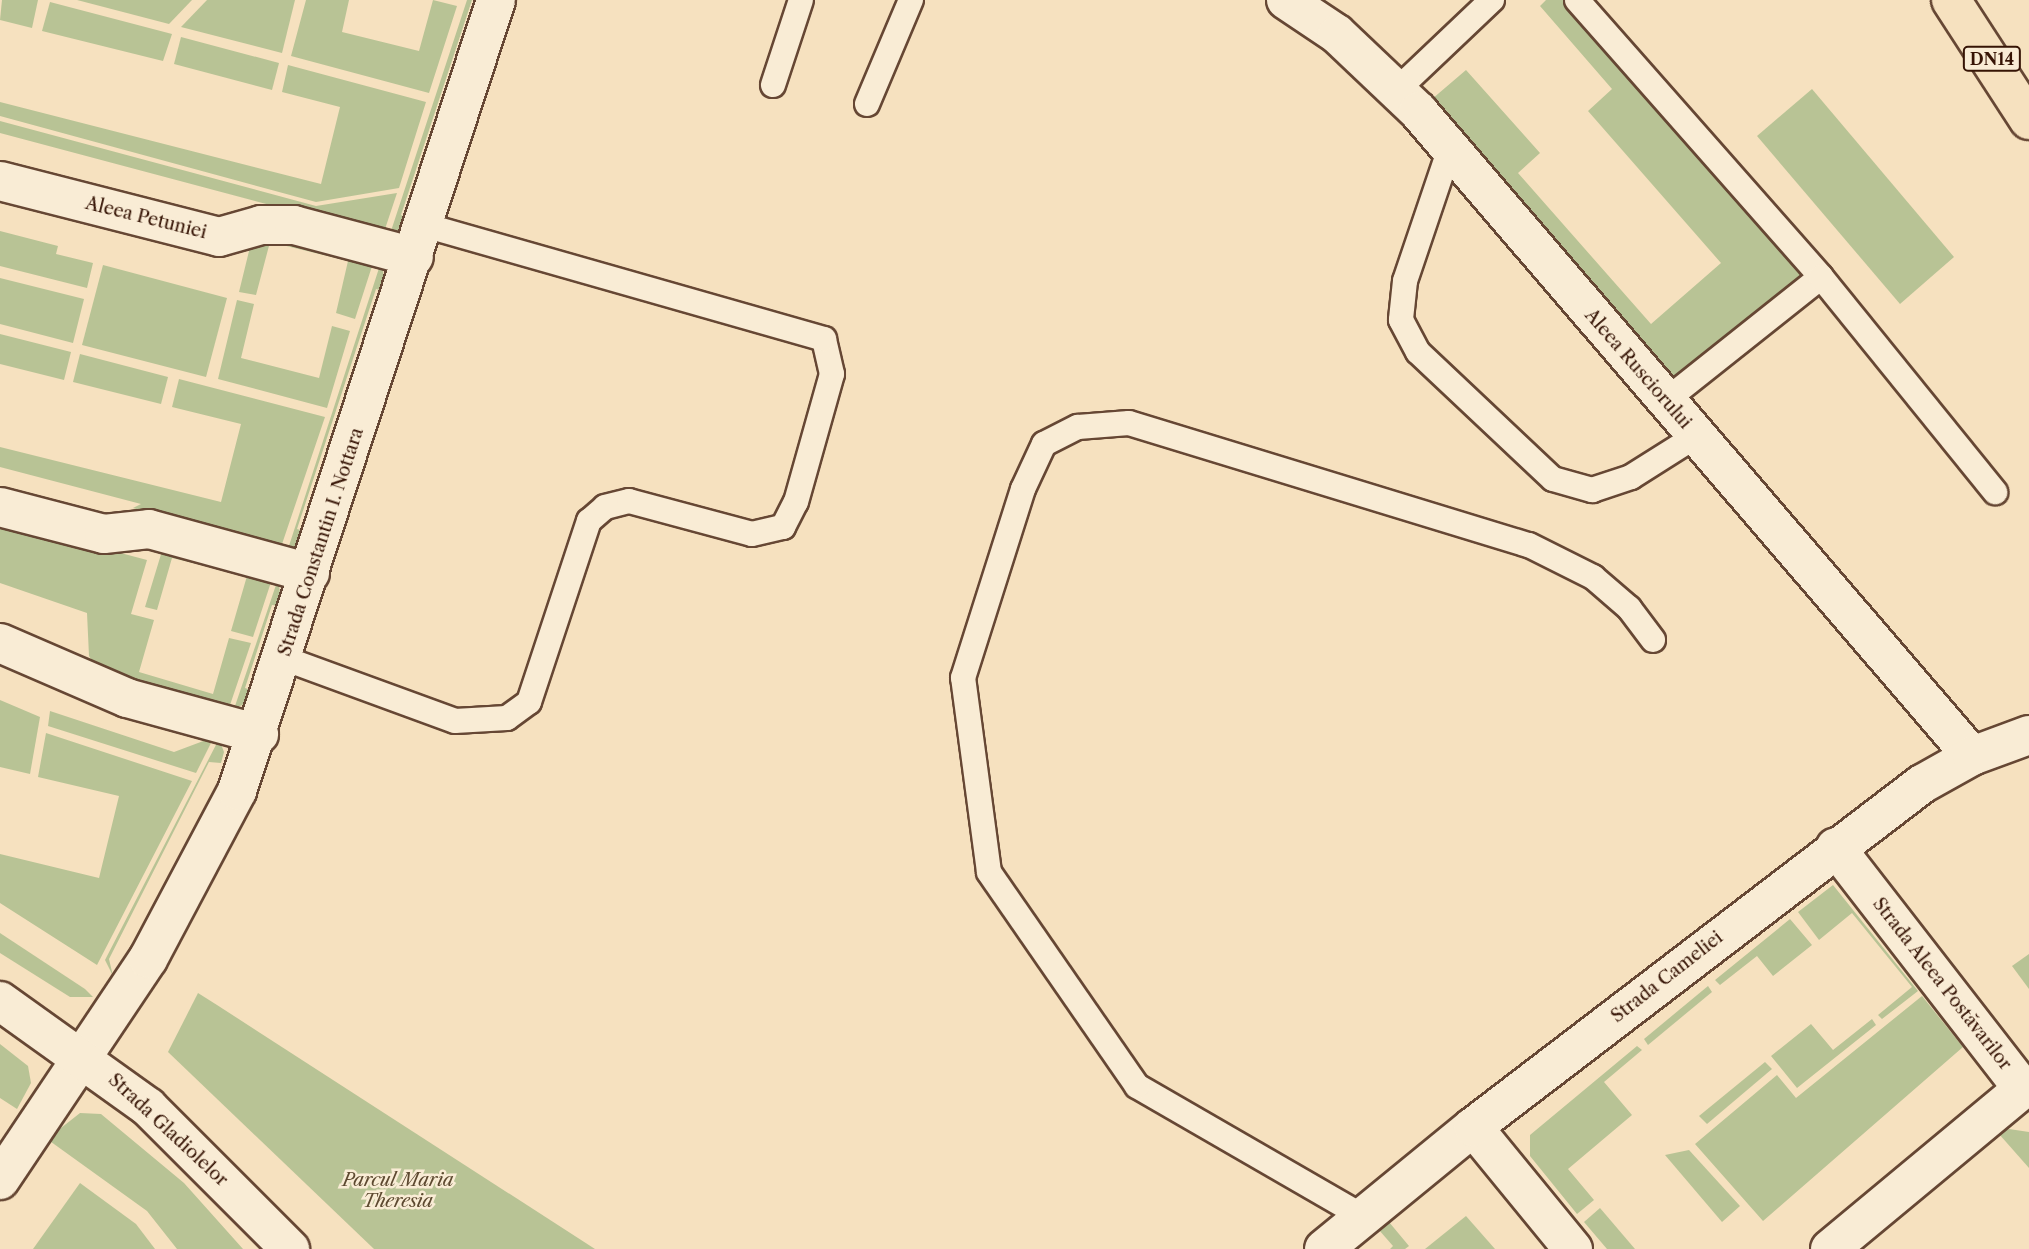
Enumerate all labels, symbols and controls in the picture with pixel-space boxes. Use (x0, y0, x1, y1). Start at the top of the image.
road number: DN14 (1962, 46, 2022, 72)
street label: Aleea Petuniei (83, 192, 209, 244)
street label: Aleea Rusciorului (1580, 305, 1696, 433)
street label: Strada Constantin I. Nottara (274, 425, 368, 659)
street label: Strada Aleea Postăvarilor (1868, 893, 2016, 1075)
street label: Strada Cameliei (1607, 927, 1727, 1027)
street label: Strada Gladiolelor (104, 1069, 232, 1191)
park label: Parcul Maria Theresia (343, 1170, 453, 1212)

